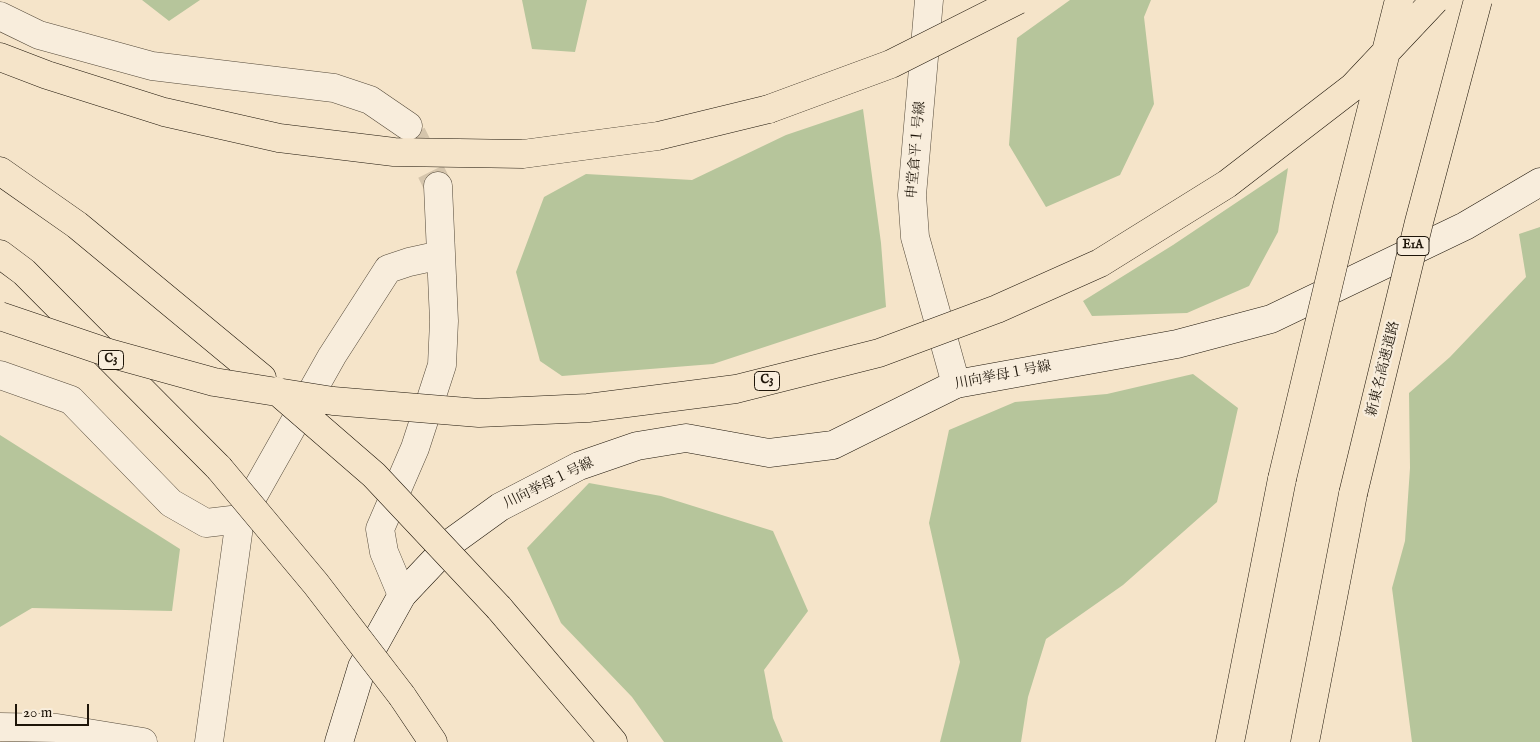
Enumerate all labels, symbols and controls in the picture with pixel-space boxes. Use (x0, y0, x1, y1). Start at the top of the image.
street label: 申堂倉平１号線 (904, 100, 930, 200)
road number: E1A (1397, 237, 1429, 256)
street label: 新東名高速道路 (1364, 319, 1404, 419)
road number: C3 (98, 350, 124, 370)
street label: 川向挙母１号線 (953, 358, 1053, 394)
road number: C3 (754, 372, 780, 391)
street label: 川向挙母１号線 (501, 455, 597, 513)
scale bar (18, 694, 91, 726)
text: 20 m (23, 703, 52, 722)

